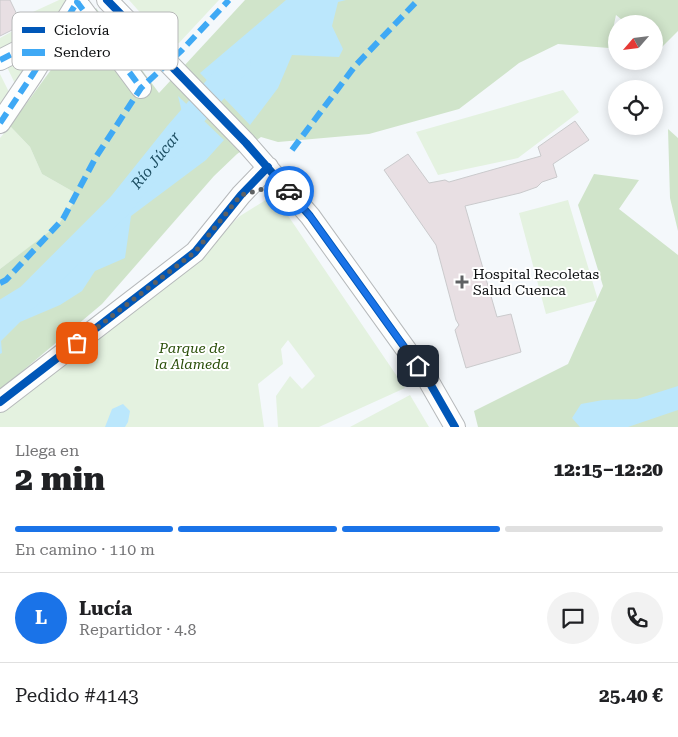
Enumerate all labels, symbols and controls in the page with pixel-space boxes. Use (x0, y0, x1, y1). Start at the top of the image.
legend (12, 12, 178, 70)
north arrow (608, 15, 662, 70)
map controls (608, 15, 663, 135)
text: Ciclovía (54, 22, 110, 38)
text: Sendero (54, 44, 111, 60)
button: locate (608, 80, 663, 135)
water label: Río Júcar (127, 128, 184, 193)
courier (264, 166, 314, 216)
icon: car (275, 177, 303, 205)
place label: Hospital Recoletas Salud Cuenca (473, 266, 599, 298)
marker: Hospital Recoletas Salud Cuenca (455, 275, 469, 289)
pin (56, 322, 98, 364)
icon: bag (63, 329, 91, 357)
park label: Parque de la Alameda (155, 340, 229, 372)
pin (397, 345, 439, 387)
icon: home (404, 352, 432, 380)
text: Llega en (15, 441, 79, 460)
text: 12:15–12:20 (554, 458, 663, 481)
text: 2 min (15, 460, 105, 498)
text: En camino · 110 m (15, 540, 155, 559)
button: chat (547, 592, 599, 644)
button: phone (611, 592, 663, 644)
text: Lucía (79, 597, 132, 620)
text: L (35, 606, 47, 629)
text: Repartidor · 4.8 (79, 620, 196, 639)
text: Pedido #4143 (15, 684, 139, 707)
text: 25.40 € (599, 684, 663, 707)

